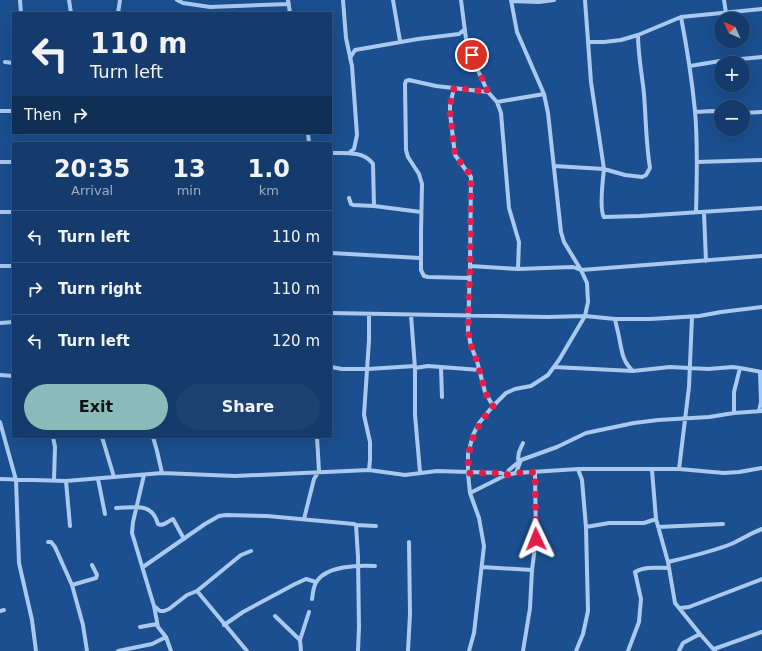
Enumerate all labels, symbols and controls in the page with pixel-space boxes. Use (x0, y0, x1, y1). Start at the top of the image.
north arrow (714, 12, 750, 48)
map controls (714, 12, 750, 136)
text: 110 m (90, 27, 187, 60)
icon: left (24, 28, 76, 80)
pin (455, 38, 489, 72)
icon: arrive (461, 44, 483, 66)
button: + (714, 56, 750, 92)
text: Turn left (90, 61, 163, 82)
button: − (714, 100, 750, 136)
icon: right (69, 104, 91, 126)
text: Then (24, 106, 61, 124)
text: 20:35 (54, 155, 130, 183)
text: 13 (172, 155, 206, 183)
text: 1.0 (248, 155, 290, 183)
text: Arrival (71, 183, 113, 198)
text: min (177, 183, 201, 198)
text: km (259, 183, 279, 198)
icon: left (24, 226, 46, 248)
text: Turn left (58, 228, 130, 246)
text: 110 m (272, 228, 320, 246)
icon: right (24, 278, 46, 300)
text: Turn right (58, 280, 142, 298)
text: 110 m (272, 280, 320, 298)
icon: left (24, 330, 46, 352)
text: Turn left (58, 332, 130, 350)
text: 120 m (272, 332, 320, 350)
button: Exit (24, 384, 168, 430)
button: Share (176, 384, 320, 430)
position arrow (515, 518, 557, 560)

